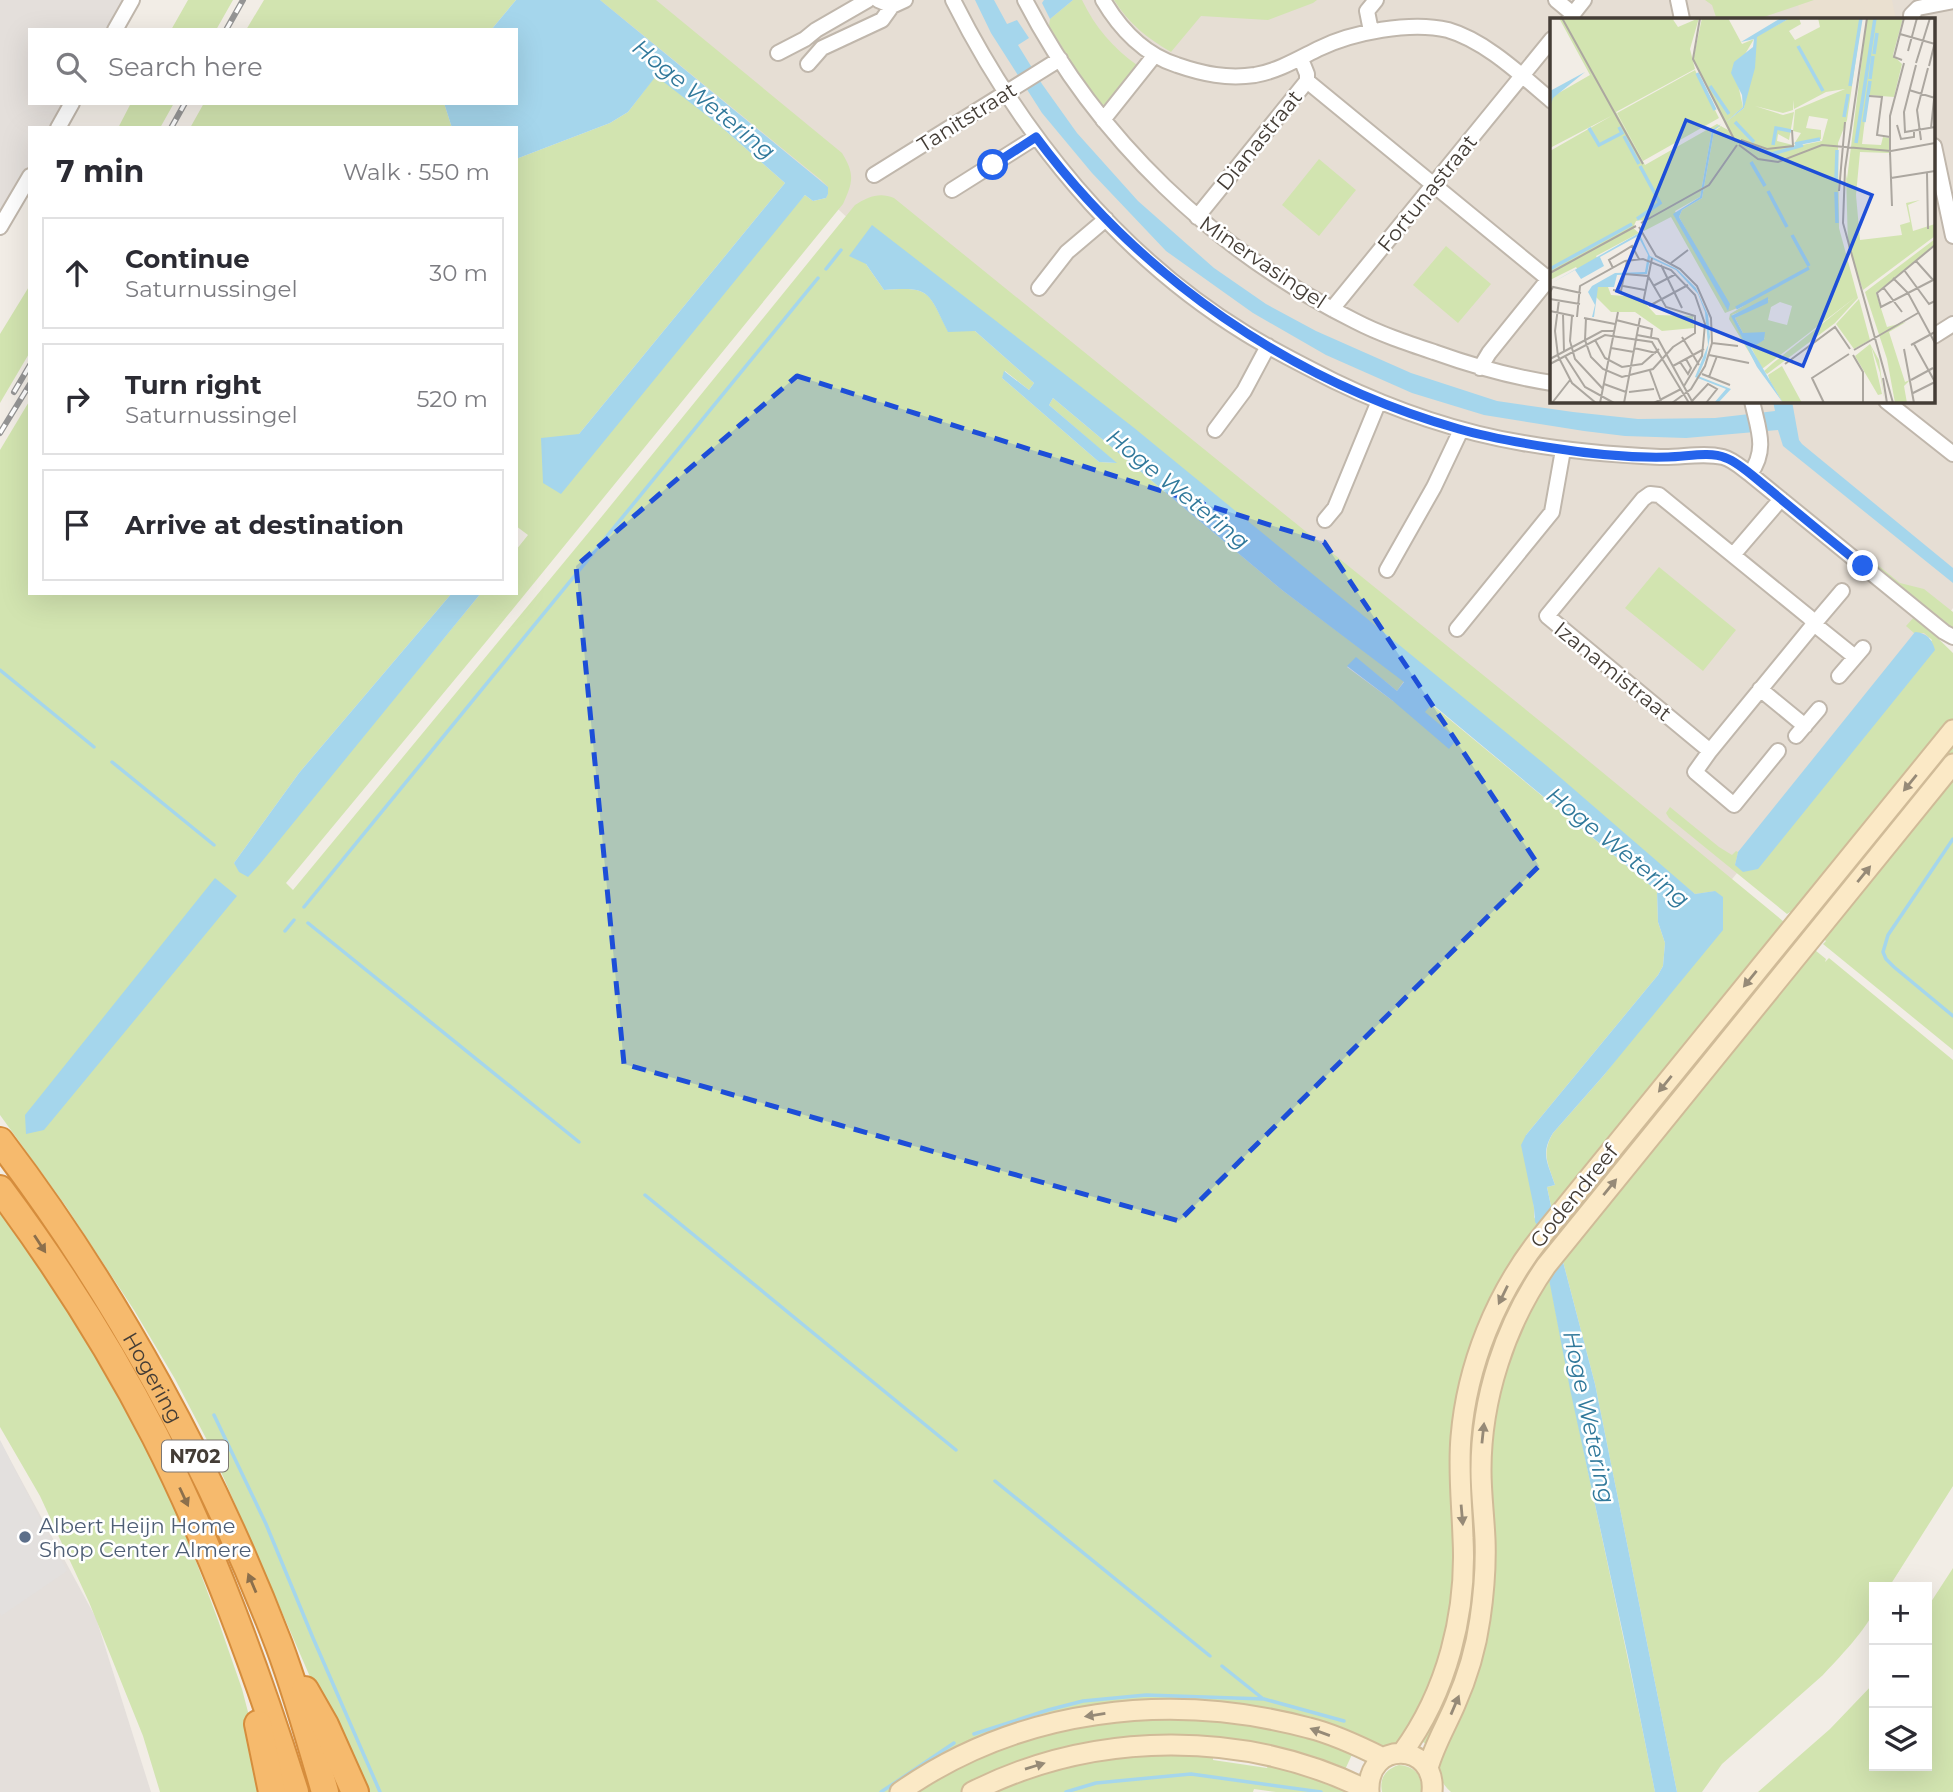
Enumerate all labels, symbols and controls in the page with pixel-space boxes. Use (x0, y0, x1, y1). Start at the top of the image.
inset map (1550, 18, 1936, 402)
search box (28, 28, 518, 105)
water label: Hoge Wetering (627, 33, 781, 165)
icon: search (52, 48, 90, 86)
text: Search here (108, 51, 263, 83)
street label: Tanitstraat (913, 77, 1021, 157)
street label: Dianastraat (1211, 85, 1307, 195)
street label: Fortunastraat (1372, 129, 1482, 257)
route start (977, 149, 1008, 180)
text: 7 min (56, 153, 144, 190)
text: Walk · 550 m (343, 158, 490, 186)
street label: Minervasingel (1195, 210, 1331, 314)
text: Continue (125, 243, 250, 275)
icon: ahead (58, 254, 96, 292)
text: 30 m (429, 259, 488, 287)
text: Saturnussingel (125, 275, 298, 303)
text: Turn right (125, 369, 261, 401)
icon: right (58, 380, 96, 418)
text: 520 m (416, 385, 488, 413)
text: Saturnussingel (125, 401, 298, 429)
water label: Hoge Wetering (1101, 423, 1255, 555)
icon: arrive (58, 506, 96, 544)
text: Arrive at destination (125, 509, 404, 541)
route end (1847, 550, 1878, 581)
street label: Izanamistraat (1549, 616, 1677, 726)
one-way arrow (1903, 774, 1918, 791)
water label: Hoge Wetering (1541, 781, 1695, 913)
one-way arrow (1856, 865, 1871, 882)
one-way arrow (1743, 971, 1758, 988)
one-way arrow (1658, 1074, 1673, 1092)
street label: Godendreef (1525, 1139, 1624, 1253)
one-way arrow (1602, 1178, 1617, 1195)
one-way arrow (34, 1235, 47, 1254)
one-way arrow (1498, 1285, 1509, 1305)
street label: Hogering (118, 1327, 189, 1427)
water label: Hoge Wetering (1557, 1328, 1621, 1506)
one-way arrow (1478, 1422, 1489, 1444)
road number: N702 (162, 1440, 228, 1472)
one-way arrow (178, 1487, 190, 1507)
one-way arrow (1457, 1504, 1468, 1526)
place label: Albert Heijn Home Shop Center Almere (39, 1513, 252, 1562)
marker: Albert Heijn Home Shop Center Almere (17, 1529, 33, 1545)
one-way arrow (247, 1572, 258, 1593)
map controls (1869, 1582, 1932, 1771)
button: + (1869, 1582, 1932, 1645)
button: − (1869, 1645, 1932, 1708)
one-way arrow (1449, 1695, 1460, 1716)
button: layers (1869, 1708, 1932, 1771)
one-way arrow (1084, 1710, 1106, 1721)
one-way arrow (1310, 1726, 1331, 1737)
one-way arrow (1025, 1761, 1046, 1771)

